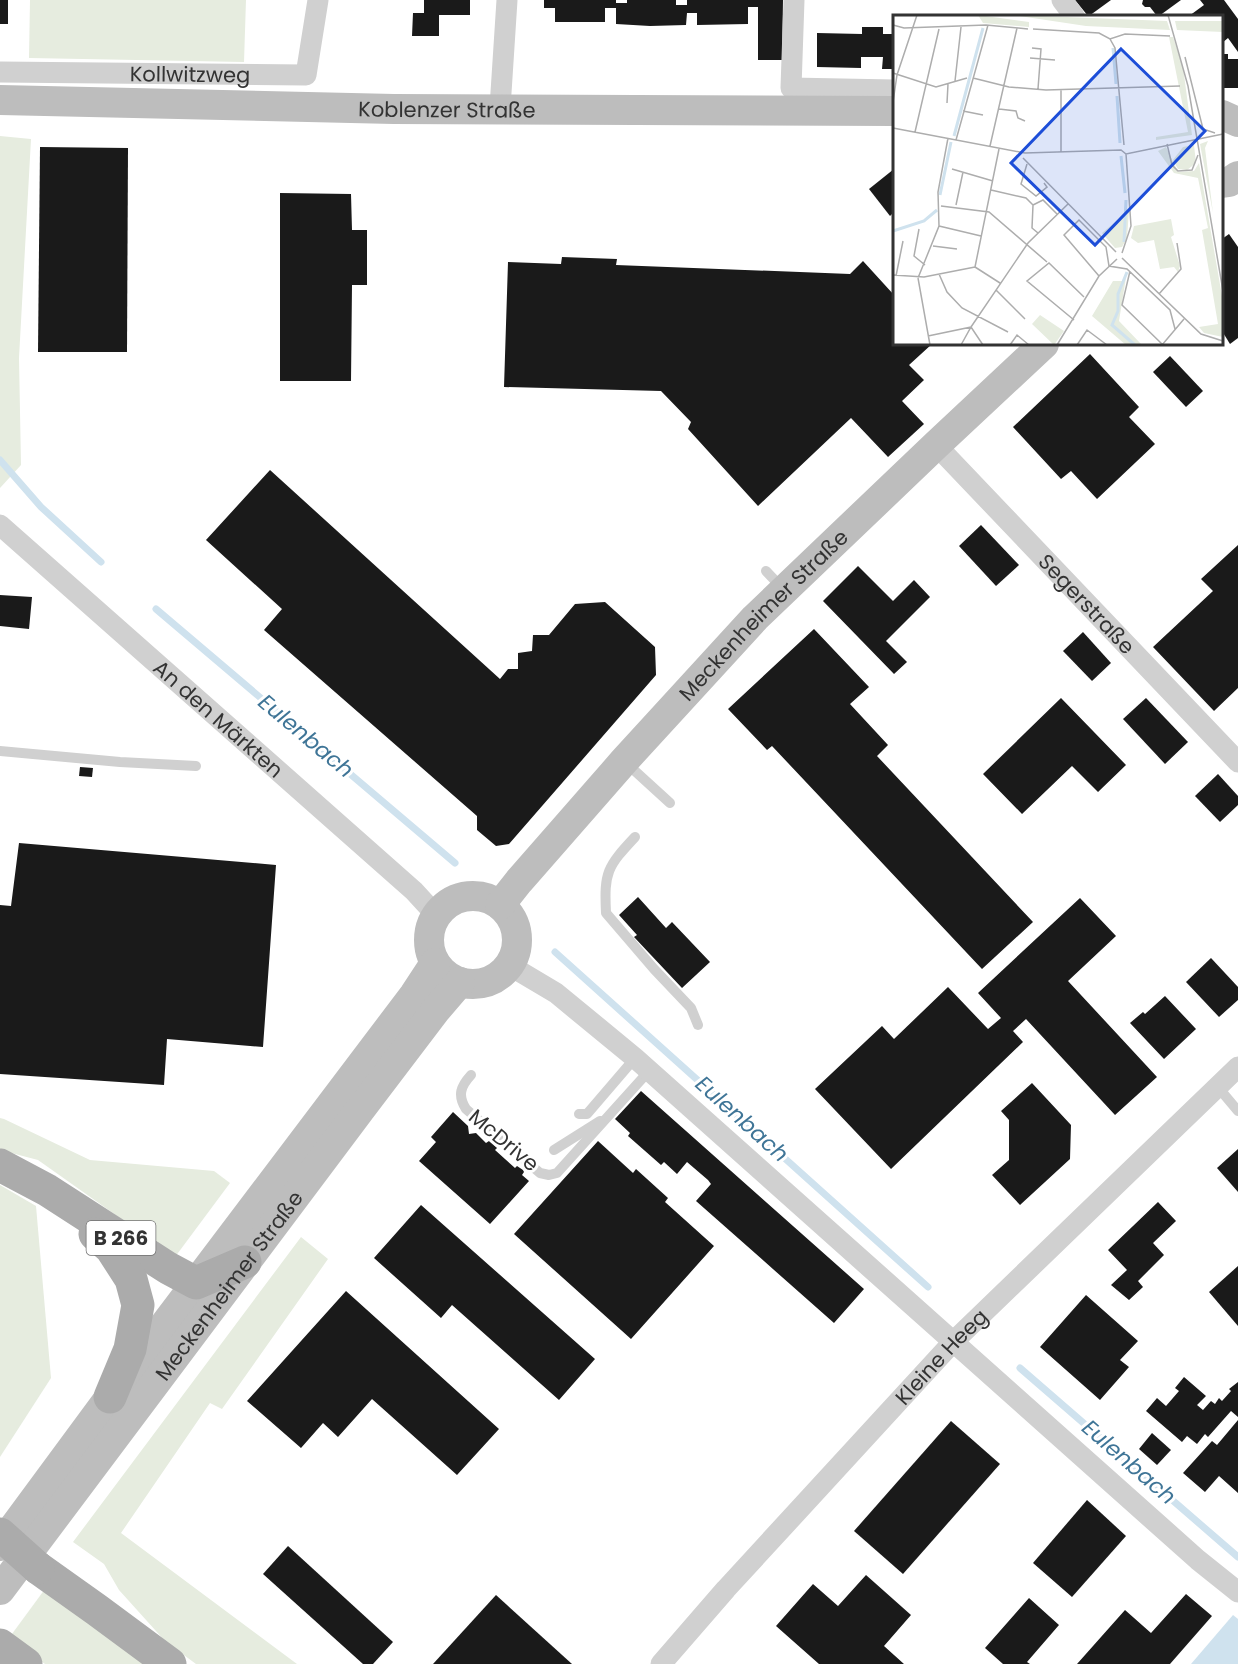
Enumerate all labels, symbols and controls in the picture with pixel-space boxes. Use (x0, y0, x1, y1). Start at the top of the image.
inset map (893, 15, 1223, 345)
street label: Kollwitzweg (130, 59, 250, 89)
street label: Koblenzer Straße (358, 94, 536, 124)
street label: Meckenheimer Straße (672, 522, 854, 707)
street label: Segerstraße (1032, 547, 1142, 660)
street label: An den Märkten (147, 653, 290, 784)
water label: Eulenbach (252, 687, 360, 785)
water label: Eulenbach (689, 1069, 795, 1169)
street label: McDrive (463, 1102, 545, 1178)
street label: Meckenheimer Straße (148, 1184, 309, 1386)
road number: B 266 (86, 1221, 156, 1255)
street label: Kleine Heeg (888, 1302, 994, 1411)
water label: Eulenbach (1075, 1412, 1183, 1512)

